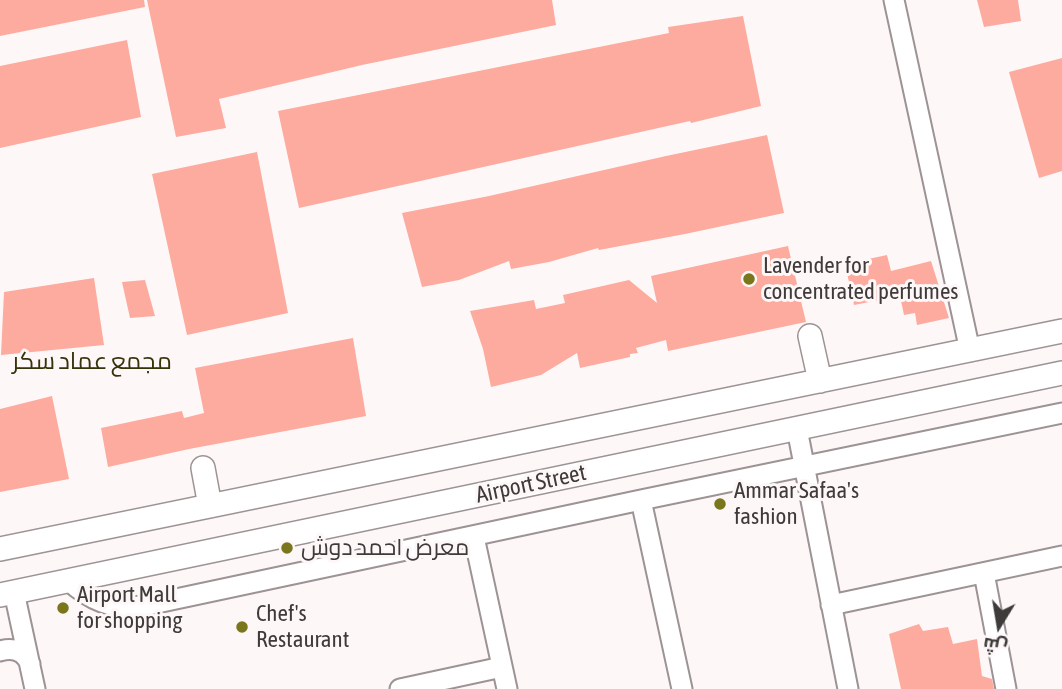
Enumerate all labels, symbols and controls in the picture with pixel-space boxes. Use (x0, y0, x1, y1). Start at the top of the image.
place label: Lavender for concentrated perfumes (763, 252, 958, 306)
marker: Lavender for concentrated perfumes (741, 271, 757, 287)
district label: مجمع عماد سكر (12, 347, 172, 375)
street label: Airport Street (473, 459, 589, 509)
place label: Ammar Safaa's fashion (734, 477, 859, 531)
marker: Ammar Safaa's fashion (712, 496, 728, 512)
place label: معرض احمد دوش (301, 534, 469, 562)
marker: معرض احمد دوش (279, 540, 295, 556)
place label: Airport Mall for shopping (77, 581, 182, 635)
north arrow (964, 591, 1034, 661)
marker: Airport Mall for shopping (55, 600, 71, 616)
place label: Chef's Restaurant (256, 600, 349, 654)
marker: Chef's Restaurant (234, 619, 250, 635)
text: ش (981, 633, 1009, 660)

